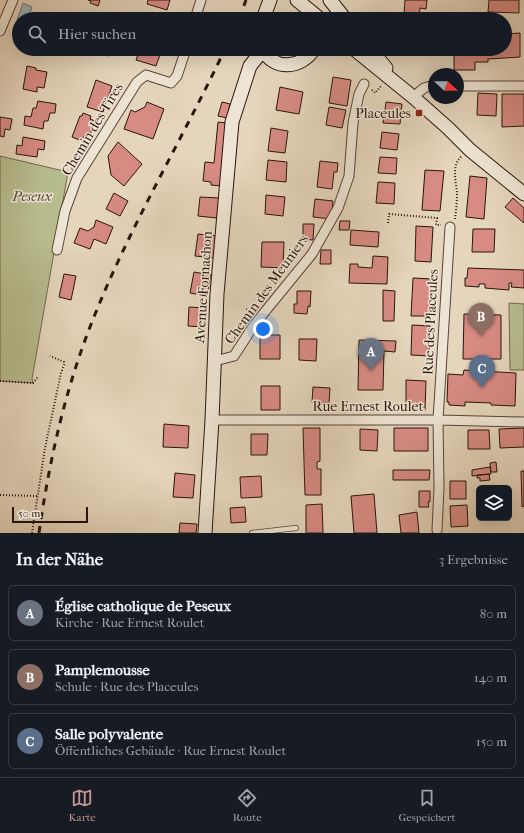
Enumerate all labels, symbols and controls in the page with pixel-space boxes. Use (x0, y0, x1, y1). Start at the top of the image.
search box (12, 12, 512, 56)
icon: search (26, 23, 48, 45)
text: Hier suchen (58, 25, 136, 43)
north arrow (428, 68, 464, 104)
street label: Chemin des Tires (58, 80, 127, 179)
place label: Placeules (355, 105, 411, 122)
marker: Placeules (414, 108, 424, 118)
park label: Peseux (11, 188, 53, 205)
street label: Avenue Fornachon (191, 230, 216, 345)
street label: Chemin des Meuniers (221, 231, 312, 347)
street label: Rue des Placeules (419, 269, 442, 375)
pin: B (468, 303, 494, 336)
your location (253, 319, 273, 339)
pin: A (358, 338, 384, 371)
pin: C (469, 355, 495, 388)
street label: Rue Ernest Roulet (313, 398, 423, 415)
map controls (476, 485, 512, 521)
button: layers (476, 485, 512, 521)
scale bar (12, 505, 88, 524)
text: 50 m (18, 507, 40, 520)
text: In der Nähe (16, 549, 103, 569)
text: 3 Ergebnisse (439, 552, 508, 567)
text: Église catholique de Peseux (55, 597, 231, 615)
text: A (26, 606, 34, 621)
text: 80 m (480, 606, 507, 621)
text: Kirche · Rue Ernest Roulet (55, 615, 204, 630)
text: Pamplemousse (55, 661, 150, 679)
text: B (26, 670, 34, 685)
text: 140 m (474, 670, 507, 685)
text: Schule · Rue des Placeules (55, 679, 199, 694)
text: Salle polyvalente (55, 725, 163, 743)
text: C (26, 734, 34, 749)
text: 150 m (476, 734, 507, 749)
text: Öffentliches Gebäude · Rue Ernest Roulet (55, 743, 286, 758)
tab: Karte (68, 787, 96, 824)
tab: Route (233, 787, 262, 824)
tab: Gespeichert (399, 787, 455, 824)

